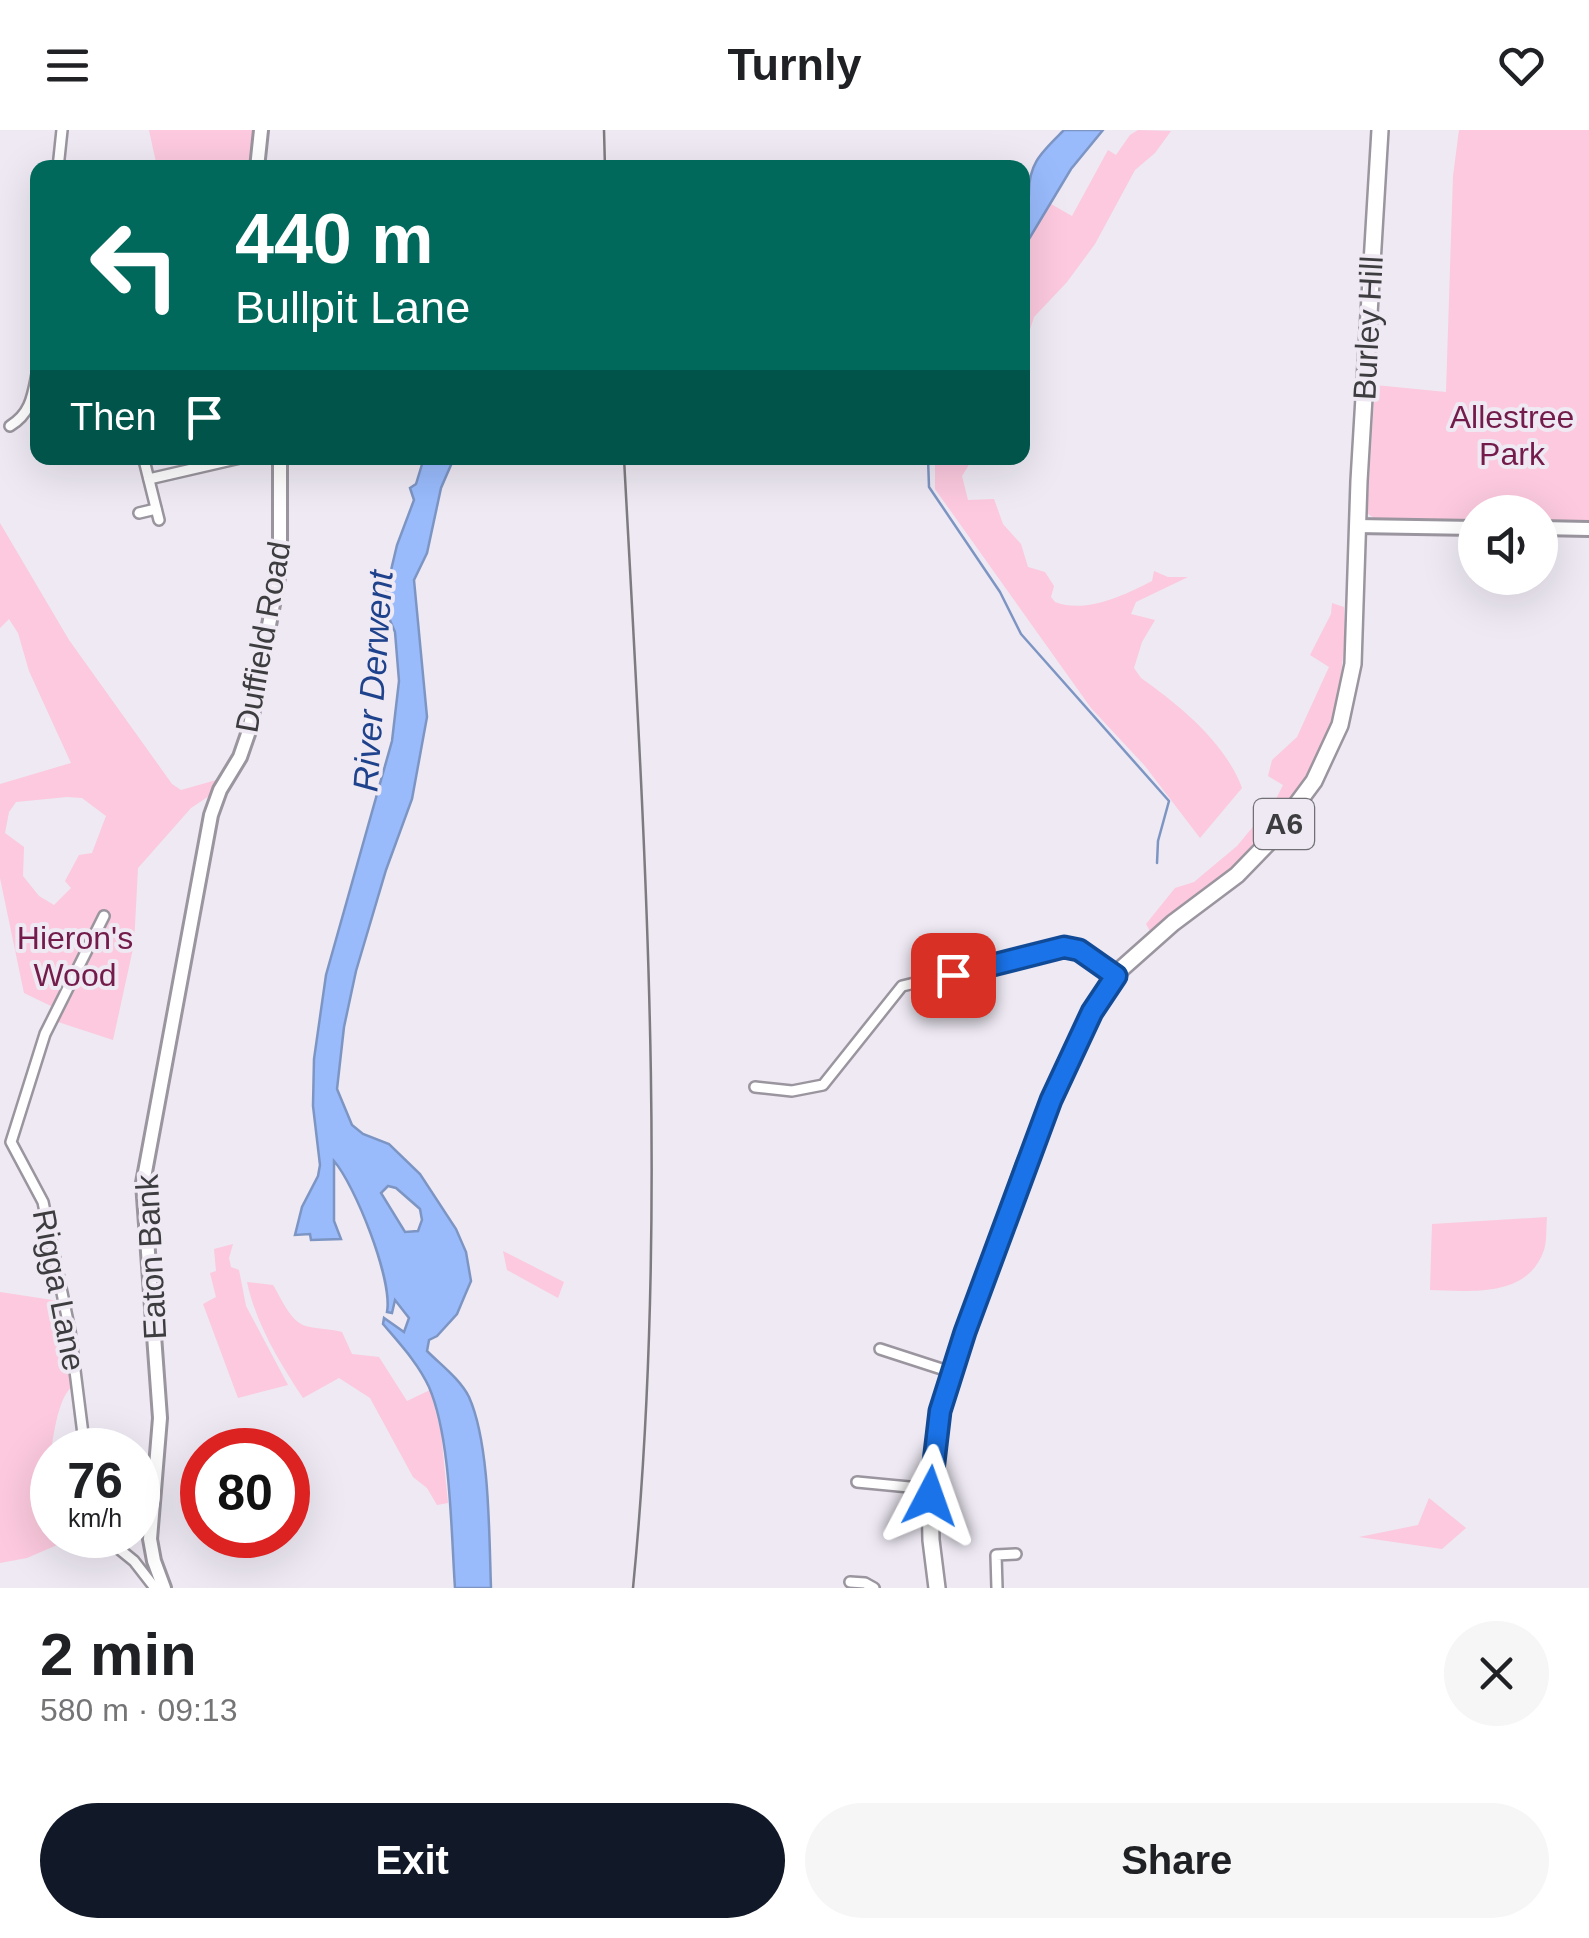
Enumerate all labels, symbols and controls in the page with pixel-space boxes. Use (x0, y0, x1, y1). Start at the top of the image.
icon: menu (40, 38, 95, 93)
icon: heart (1494, 38, 1549, 93)
text: Turnly (727, 39, 862, 90)
icon: left (70, 200, 200, 330)
text: 440 m (235, 200, 433, 278)
street label: Burley Hill (1346, 255, 1390, 401)
text: Bullpit Lane (235, 282, 470, 333)
icon: arrive (177, 390, 232, 445)
text: Then (70, 396, 157, 438)
park label: Allestree Park (1450, 399, 1574, 472)
map controls (1458, 495, 1558, 595)
button: sound (1458, 495, 1558, 595)
street label: Duffield Road (228, 539, 298, 735)
water label: River Derwent (345, 568, 400, 793)
road number: A6 (1254, 799, 1314, 849)
park label: Hieron's Wood (17, 920, 133, 993)
pin (911, 933, 996, 1018)
icon: arrive (926, 948, 981, 1003)
street label: Eaton Bank (129, 1172, 173, 1341)
street label: Rigga Lane (26, 1206, 92, 1374)
speed limit sign: 80 (180, 1428, 310, 1558)
position arrow (878, 1444, 982, 1548)
text: 76 (67, 1453, 123, 1509)
text: km/h (68, 1504, 122, 1532)
text: 2 min (40, 1621, 197, 1688)
button: close (1444, 1621, 1549, 1726)
text: 580 m · 09:13 (40, 1692, 237, 1728)
button: Exit (40, 1803, 785, 1918)
button: Share (805, 1803, 1549, 1918)

